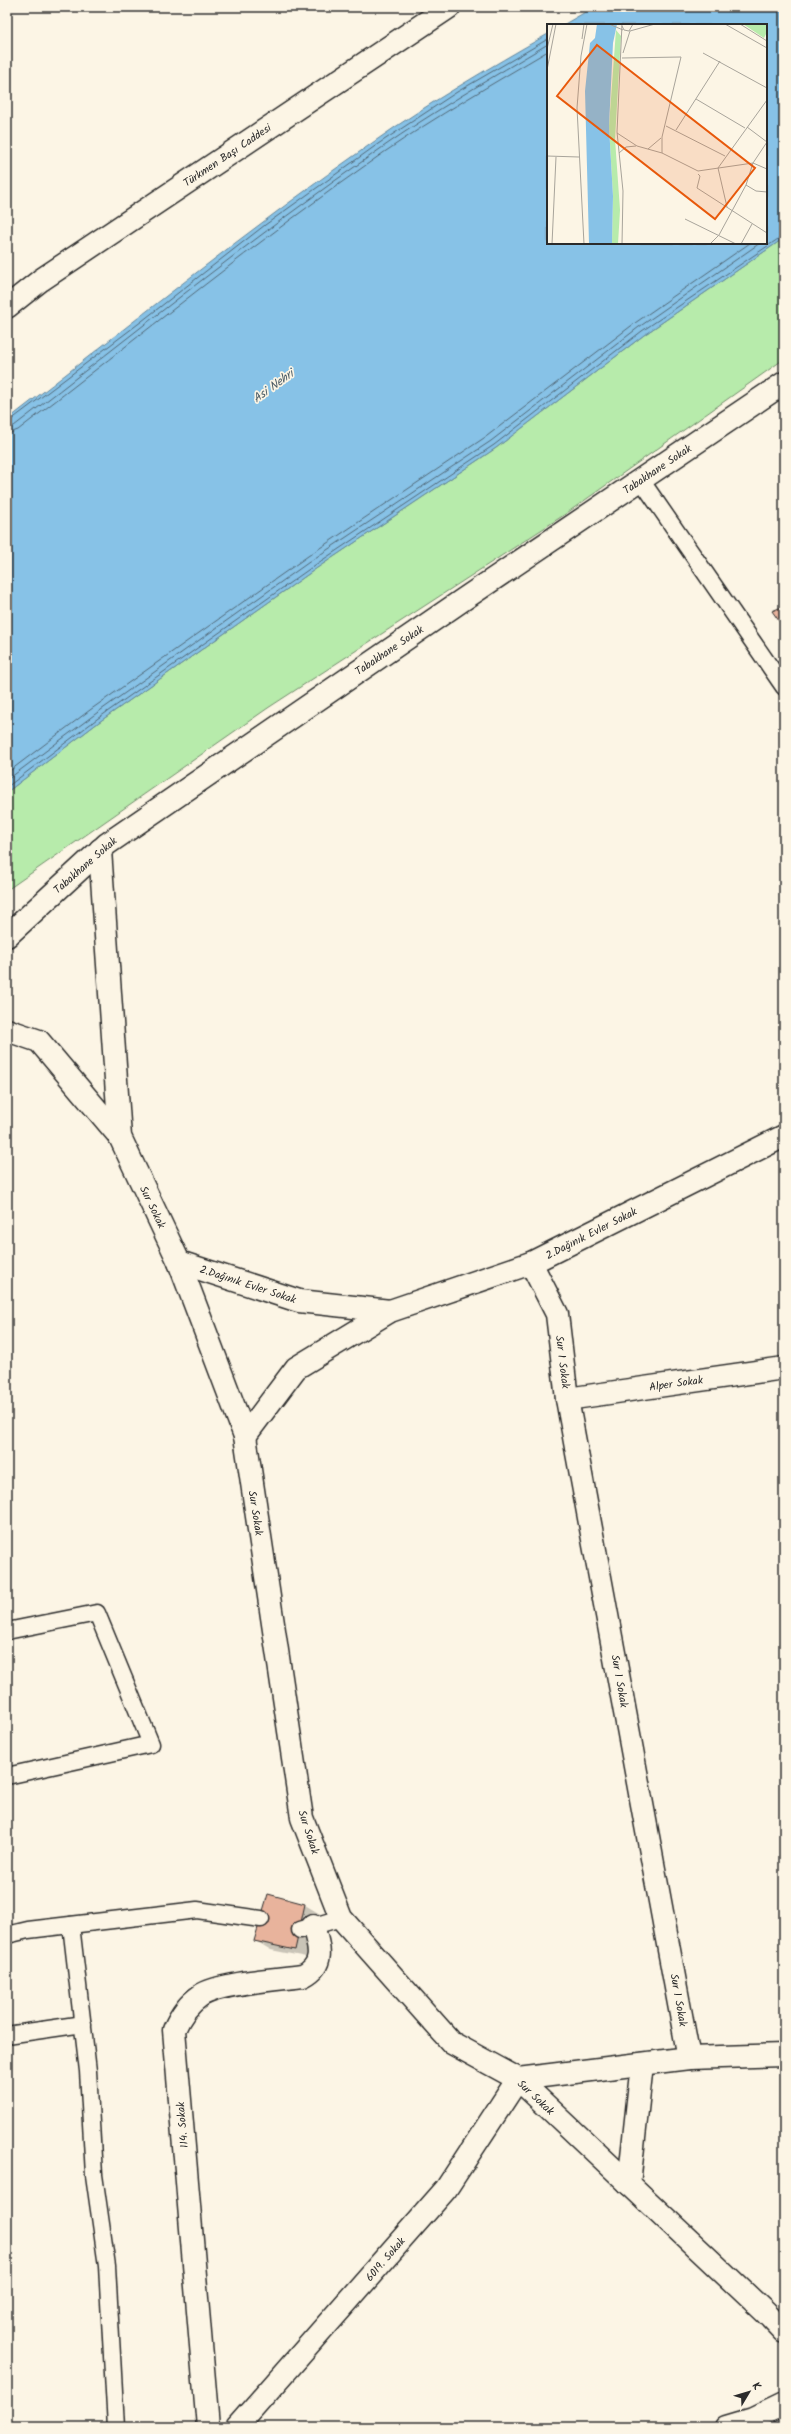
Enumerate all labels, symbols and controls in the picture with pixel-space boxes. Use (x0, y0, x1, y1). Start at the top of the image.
inset map (547, 24, 767, 244)
street label: Türkmen Başı Caddesi (180, 119, 276, 192)
water label: Asi Nehri (249, 363, 300, 408)
street label: Tabakhane Sokak (619, 440, 696, 500)
street label: Tabakhane Sokak (351, 621, 428, 681)
street label: Tabakhane Sokak (50, 832, 122, 899)
street label: Sur Sokak (134, 1183, 171, 1233)
street label: 2.Dağınık Evler Sokak (543, 1203, 641, 1265)
street label: 2.Dağınık Evler Sokak (197, 1261, 299, 1309)
street label: Sur 1 Sokak (550, 1335, 574, 1391)
street label: Alper Sokak (648, 1371, 705, 1397)
street label: Sur Sokak (243, 1489, 268, 1538)
street label: Sur 1 Sokak (606, 1653, 633, 1710)
street label: Sur Sokak (292, 1808, 324, 1858)
street label: Sur 1 Sokak (665, 1972, 692, 2029)
street label: Sur Sokak (513, 2076, 559, 2120)
street label: 114. Sokak (172, 2100, 194, 2149)
street label: 6019. Sokak (361, 2233, 411, 2286)
north arrow (729, 2372, 769, 2412)
text: K (747, 2378, 765, 2395)

